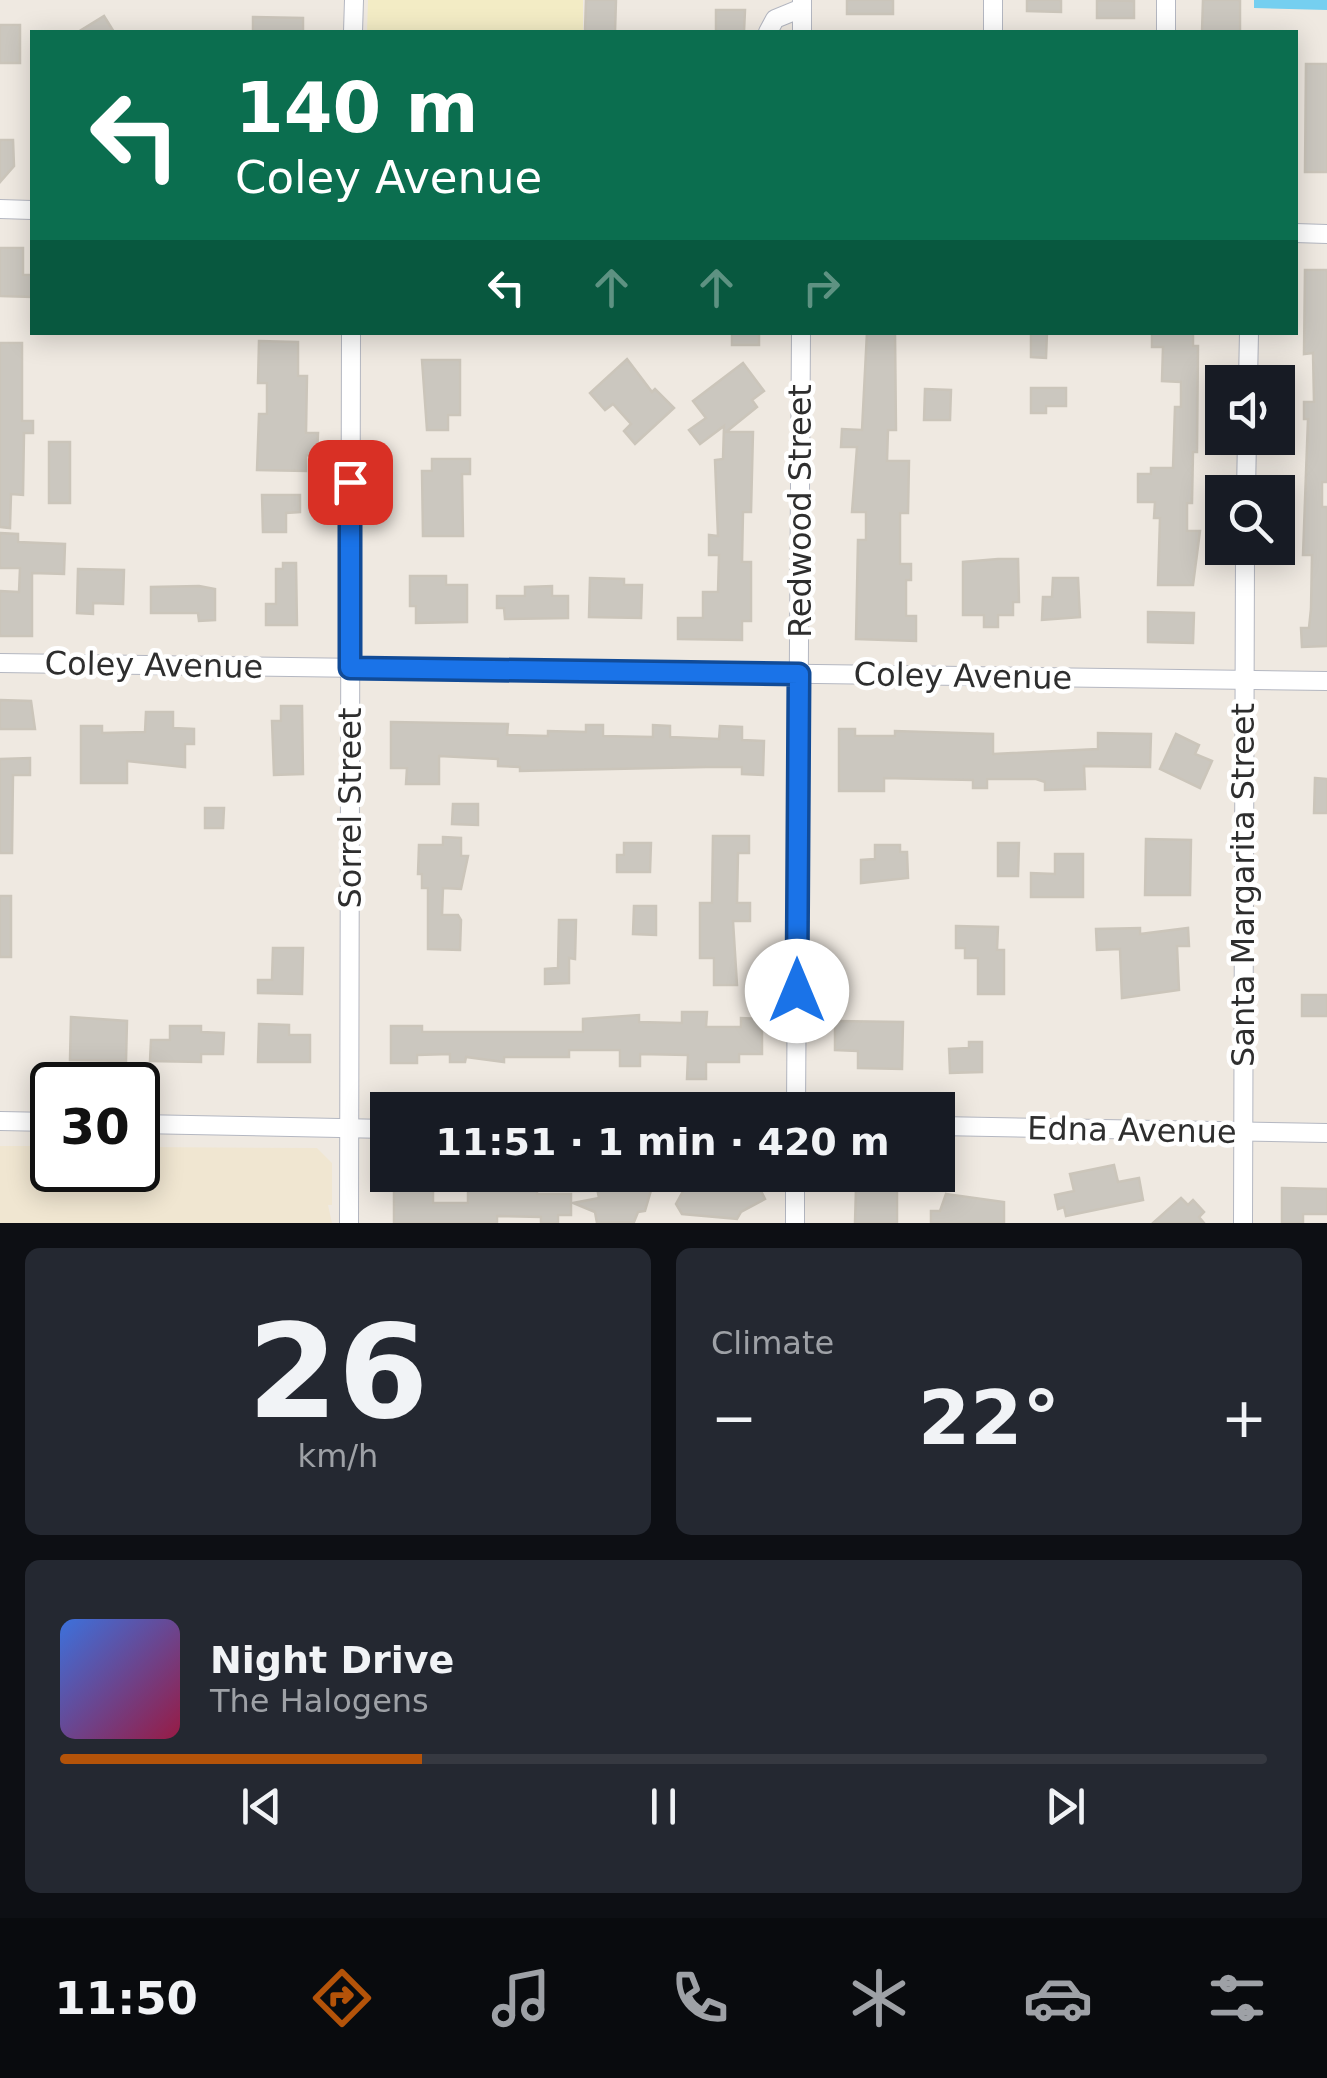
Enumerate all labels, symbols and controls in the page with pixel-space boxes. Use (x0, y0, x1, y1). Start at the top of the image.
text: 140 m (235, 67, 478, 149)
icon: left (70, 70, 200, 200)
text: Coley Avenue (235, 151, 542, 204)
icon: left (479, 260, 534, 315)
icon: ahead (584, 260, 639, 315)
icon: ahead (689, 260, 744, 315)
icon: right (794, 260, 849, 315)
map controls (1205, 365, 1295, 565)
button: sound (1205, 365, 1295, 455)
street label: Redwood Street (781, 384, 819, 638)
pin (308, 440, 393, 525)
icon: arrive (323, 455, 378, 510)
button: search (1205, 475, 1295, 565)
street label: Coley Avenue (44, 644, 264, 686)
street label: Coley Avenue (853, 655, 1073, 697)
street label: Santa Margarita Street (1224, 703, 1262, 1067)
street label: Sorrel Street (331, 708, 369, 908)
position arrow (745, 939, 849, 1043)
speed limit sign: 30 (30, 1062, 160, 1192)
street label: Edna Avenue (1027, 1109, 1237, 1151)
text: 11:51 · 1 min · 420 m (435, 1120, 890, 1164)
text: 26 (248, 1296, 428, 1448)
text: Climate (711, 1324, 834, 1362)
text: 22° (918, 1374, 1060, 1462)
text: − (711, 1386, 757, 1450)
text: + (1221, 1386, 1267, 1450)
text: km/h (298, 1437, 378, 1475)
text: Night Drive (210, 1638, 454, 1682)
text: The Halogens (210, 1682, 429, 1720)
icon: previous (234, 1779, 289, 1834)
icon: pause (636, 1779, 691, 1834)
icon: next (1038, 1779, 1093, 1834)
icon: directions (307, 1963, 377, 2033)
icon: music (486, 1963, 556, 2033)
icon: phone (665, 1963, 735, 2033)
icon: climate (844, 1963, 914, 2033)
icon: car (1023, 1963, 1093, 2033)
icon: filters (1202, 1963, 1272, 2033)
text: 11:50 (55, 1972, 198, 2025)

